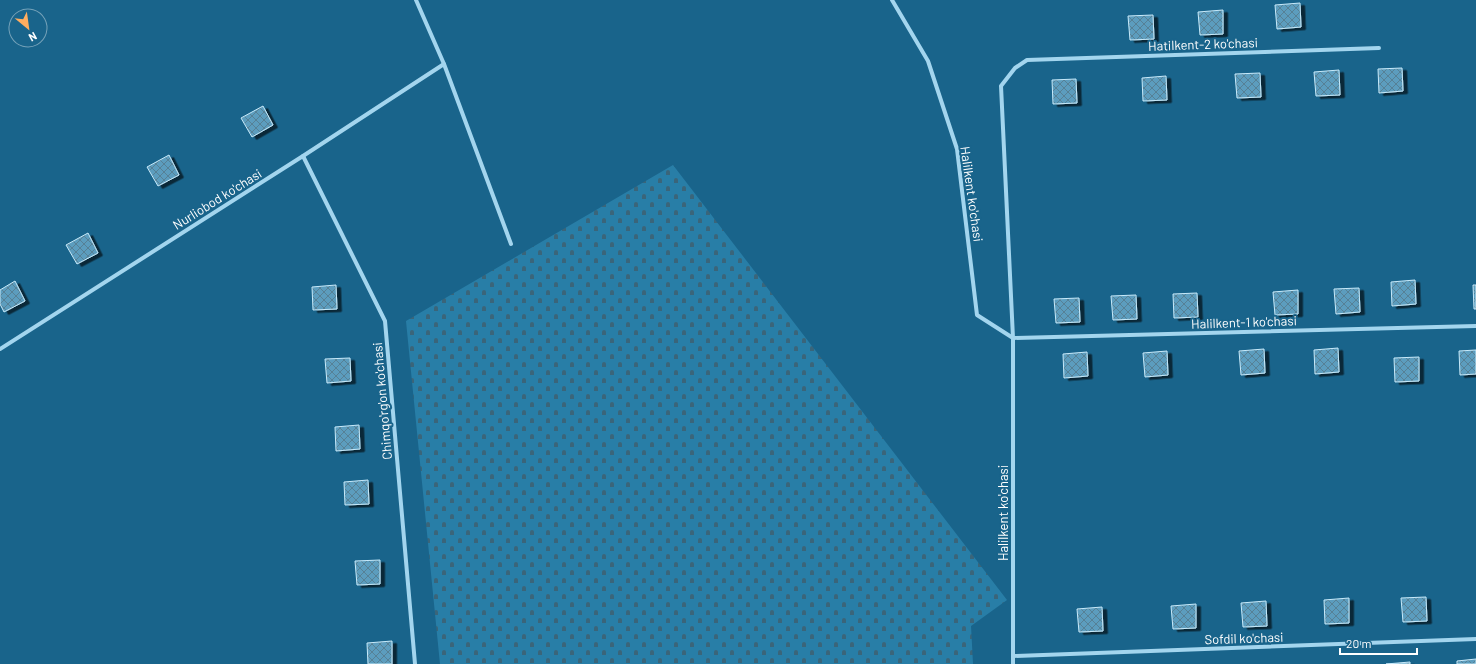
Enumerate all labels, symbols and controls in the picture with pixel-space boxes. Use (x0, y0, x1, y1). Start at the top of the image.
north arrow (8, 8, 48, 48)
text: N (27, 30, 39, 45)
street label: Hatilkent-2 ko'chasi (1148, 34, 1258, 54)
street label: Halilkent ko'chasi (957, 145, 987, 243)
street label: Nurliobod ko'chasi (170, 165, 264, 233)
street label: Halilkent-1 ko'chasi (1191, 312, 1297, 332)
street label: Chimqo'rg'on ko'chasi (369, 342, 395, 460)
street label: Halilkent ko'chasi (995, 465, 1011, 561)
street label: Sofdil ko'chasi (1204, 629, 1284, 647)
scale bar (1340, 630, 1417, 656)
text: 20 m (1346, 636, 1372, 650)

